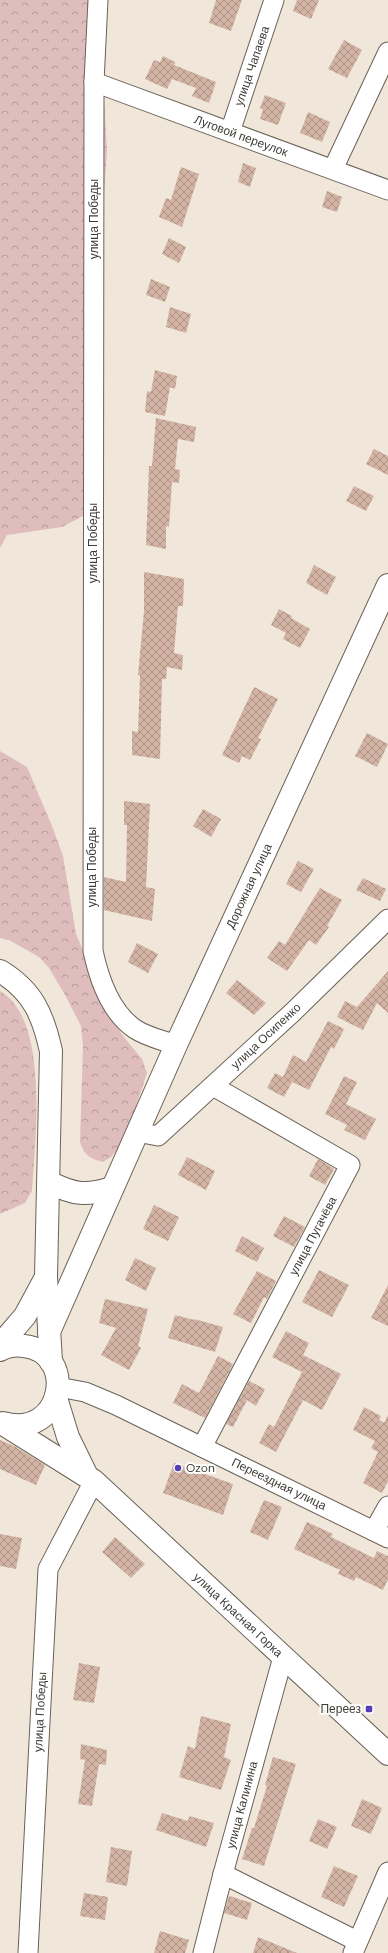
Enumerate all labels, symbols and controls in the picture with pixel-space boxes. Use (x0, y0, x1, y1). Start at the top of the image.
street label: улица Чапаева (231, 24, 273, 108)
street label: Луговой переулок (192, 112, 291, 161)
street label: улица Победы (86, 179, 102, 259)
street label: улица Победы (85, 503, 101, 583)
street label: улица Победы (84, 827, 100, 907)
street label: Дорожная улица (222, 841, 276, 931)
street label: улица Осипенко (228, 999, 305, 1073)
street label: улица Пугачёва (285, 1193, 341, 1278)
street label: Переездная улица (229, 1454, 329, 1514)
place label: Ozon (186, 1460, 215, 1476)
marker: Ozon (173, 1463, 183, 1473)
street label: улица Красная Горка (190, 1569, 286, 1661)
street label: улица Победы (30, 1672, 50, 1752)
place label: Переез (320, 1701, 361, 1717)
marker: Переез (364, 1704, 374, 1714)
street label: улица Калинина (223, 1759, 261, 1851)

